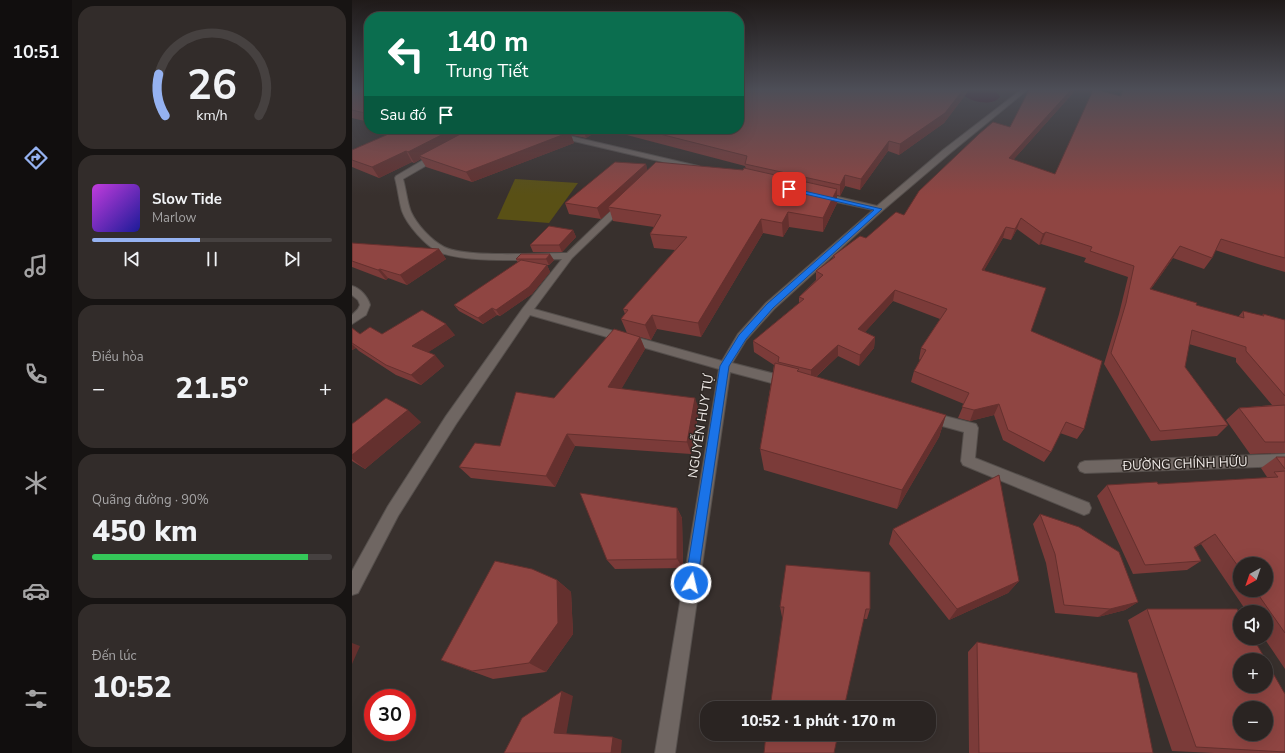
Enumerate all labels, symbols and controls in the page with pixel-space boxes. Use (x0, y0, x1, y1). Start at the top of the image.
text: 140 m (446, 23, 529, 61)
icon: left (380, 28, 432, 80)
text: 10:51 (12, 40, 60, 64)
text: 26 (187, 57, 237, 114)
text: Trung Tiết (446, 59, 528, 83)
icon: arrive (435, 104, 457, 126)
text: km/h (196, 105, 228, 124)
text: Sau đó (380, 105, 427, 125)
icon: directions (22, 144, 50, 172)
pin (772, 172, 806, 206)
icon: arrive (778, 178, 800, 200)
text: Slow Tide (152, 189, 222, 209)
text: Marlow (152, 209, 197, 227)
icon: previous (121, 248, 143, 270)
icon: pause (201, 248, 223, 270)
icon: next (281, 248, 303, 270)
icon: music (22, 252, 50, 280)
text: Điều hòa (92, 348, 144, 366)
icon: phone (22, 360, 50, 388)
text: 21.5° (175, 368, 249, 409)
street label: NGUYỄN HUY TỰ (682, 372, 718, 479)
text: − (92, 374, 105, 404)
text: + (319, 374, 332, 404)
street label: ĐƯỜNG CHÍNH HỮU (1121, 452, 1248, 475)
icon: climate (22, 469, 50, 497)
text: Quãng đường · 90% (92, 491, 209, 509)
text: 450 km (92, 511, 198, 552)
north arrow (1233, 557, 1273, 597)
map controls (1233, 557, 1273, 741)
position arrow (670, 562, 712, 604)
icon: car (22, 577, 50, 605)
button: sound (1233, 605, 1273, 645)
text: Đến lúc (92, 647, 136, 665)
button: + (1233, 653, 1273, 693)
text: 10:52 (92, 667, 172, 708)
icon: filters (22, 685, 50, 713)
speed limit sign: 30 (364, 689, 416, 741)
button: − (1233, 701, 1273, 741)
text: 10:52 · 1 phút · 170 m (740, 711, 896, 731)

